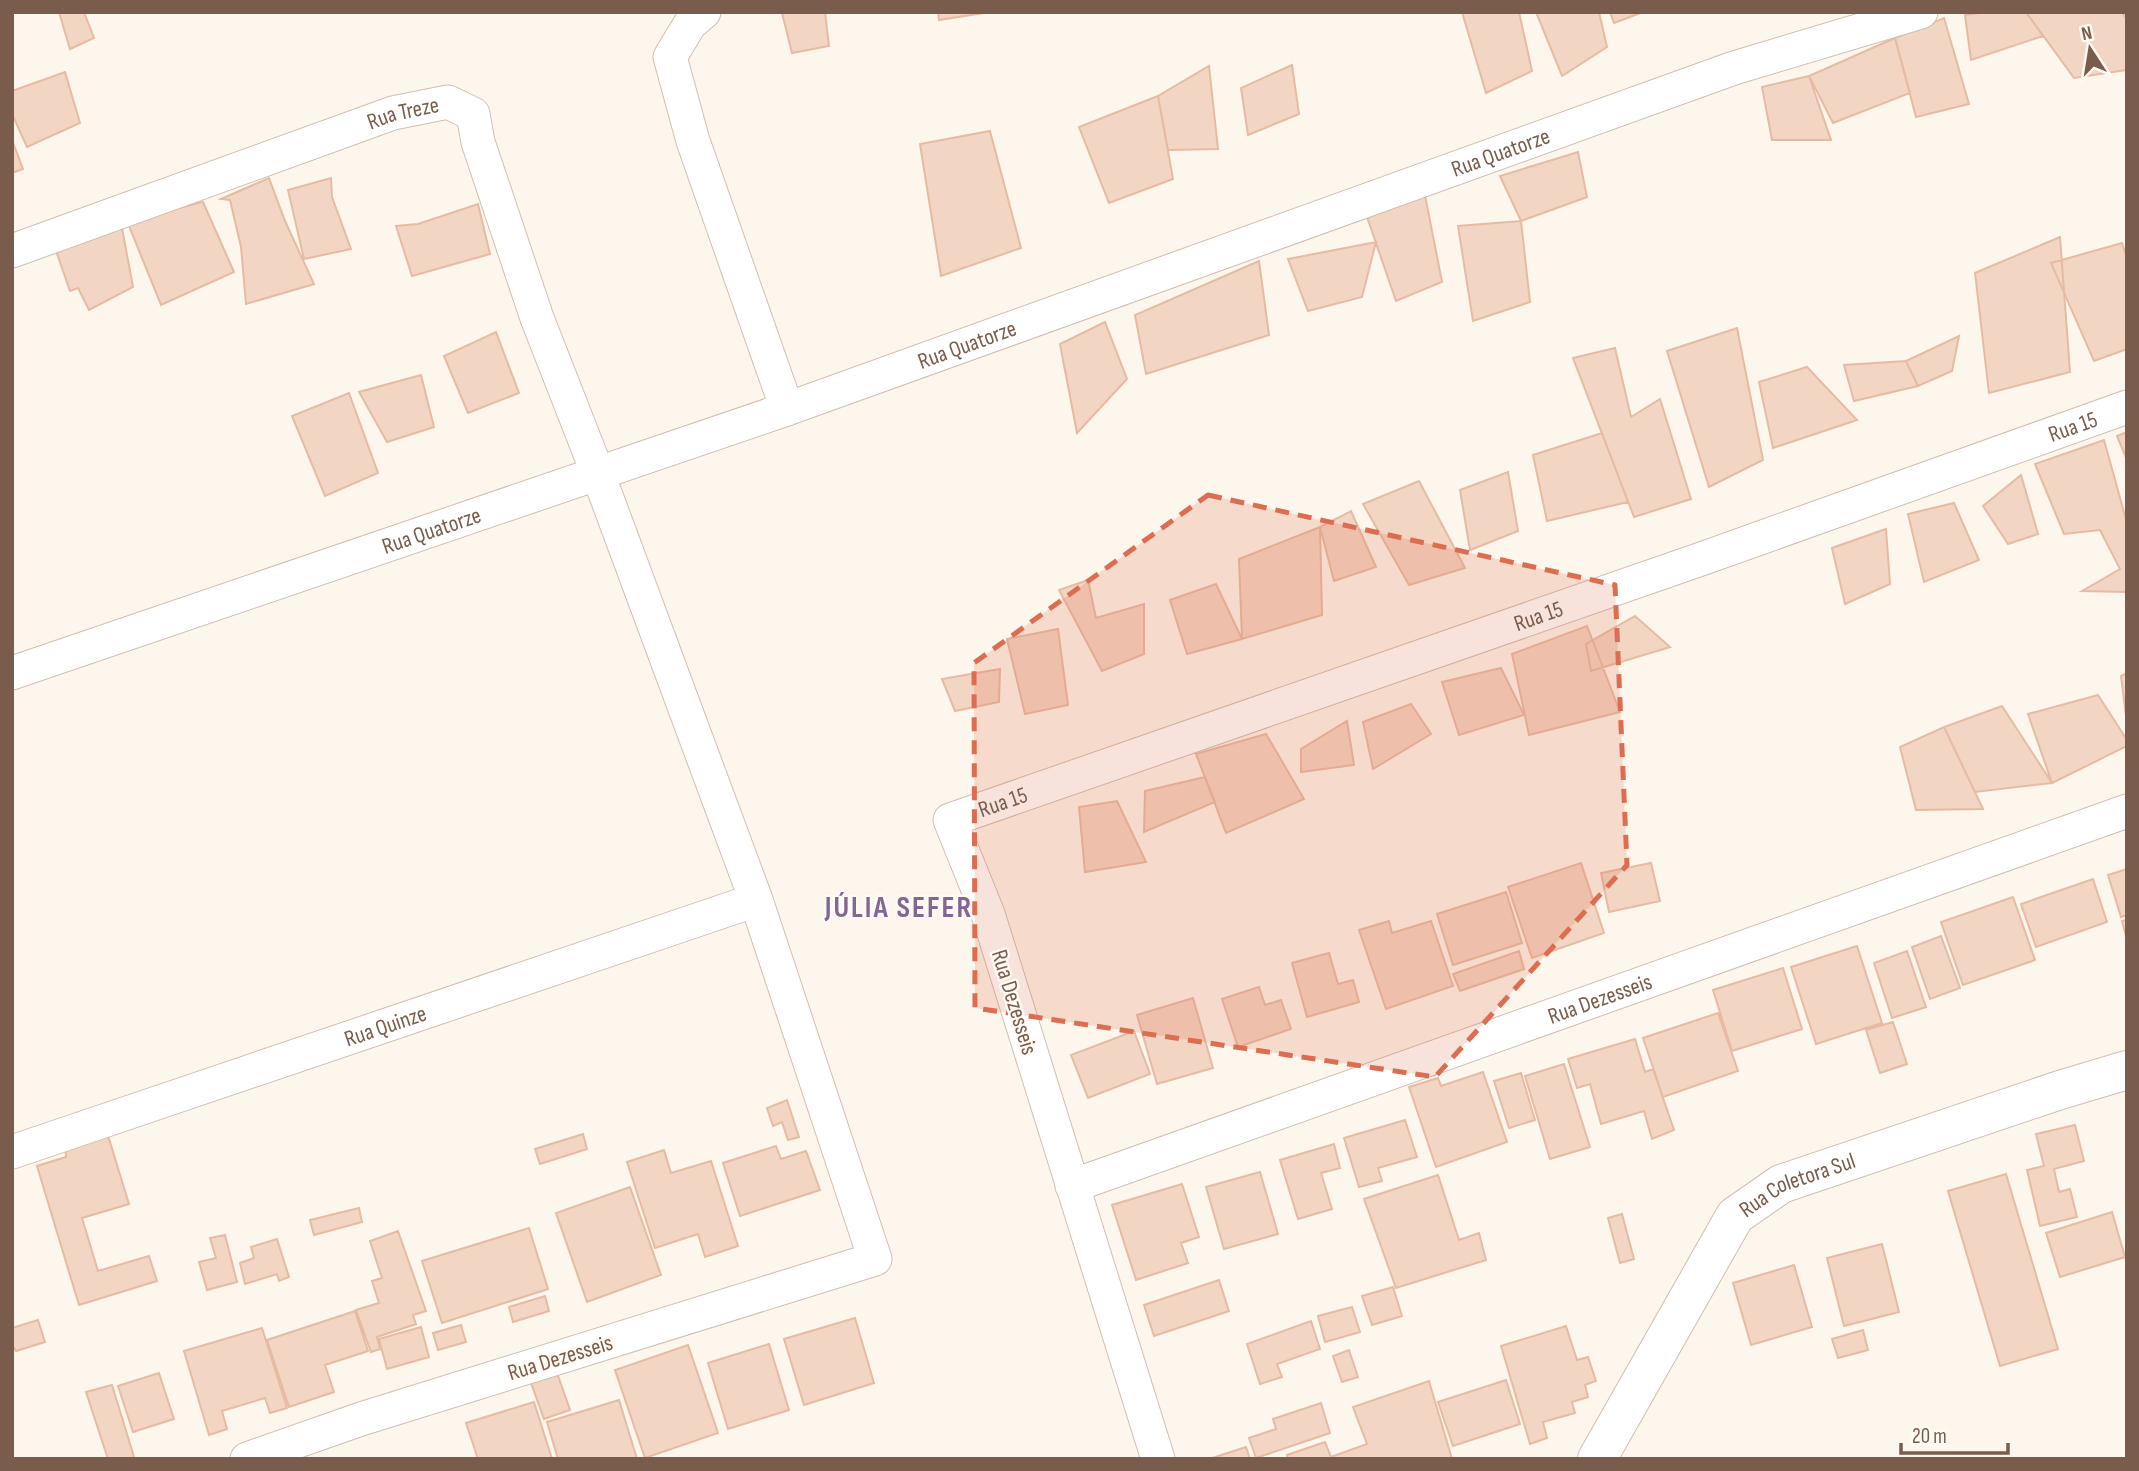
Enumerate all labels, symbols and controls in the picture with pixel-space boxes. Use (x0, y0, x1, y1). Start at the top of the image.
north arrow (2055, 14, 2125, 84)
text: N (2079, 22, 2094, 46)
street label: Rua Treze (363, 91, 441, 136)
street label: Rua Quatorze (1448, 122, 1554, 184)
street label: Rua Quatorze (914, 315, 1020, 376)
street label: Rua 15 (2045, 406, 2101, 449)
street label: Rua Quatorze (378, 501, 485, 561)
street label: Rua 15 (1510, 595, 1567, 638)
street label: Rua 15 (975, 781, 1031, 824)
district label: JÚLIA SEFER (824, 890, 973, 926)
street label: Rua Dezesseis (985, 946, 1043, 1058)
street label: Rua Dezesseis (1544, 968, 1656, 1031)
street label: Rua Quinze (341, 1000, 430, 1053)
street label: Rua Coletora Sul (1734, 1147, 1859, 1224)
street label: Rua Dezesseis (504, 1329, 616, 1387)
scale bar (1901, 1412, 2008, 1456)
text: 20 m (1912, 1424, 1947, 1449)

